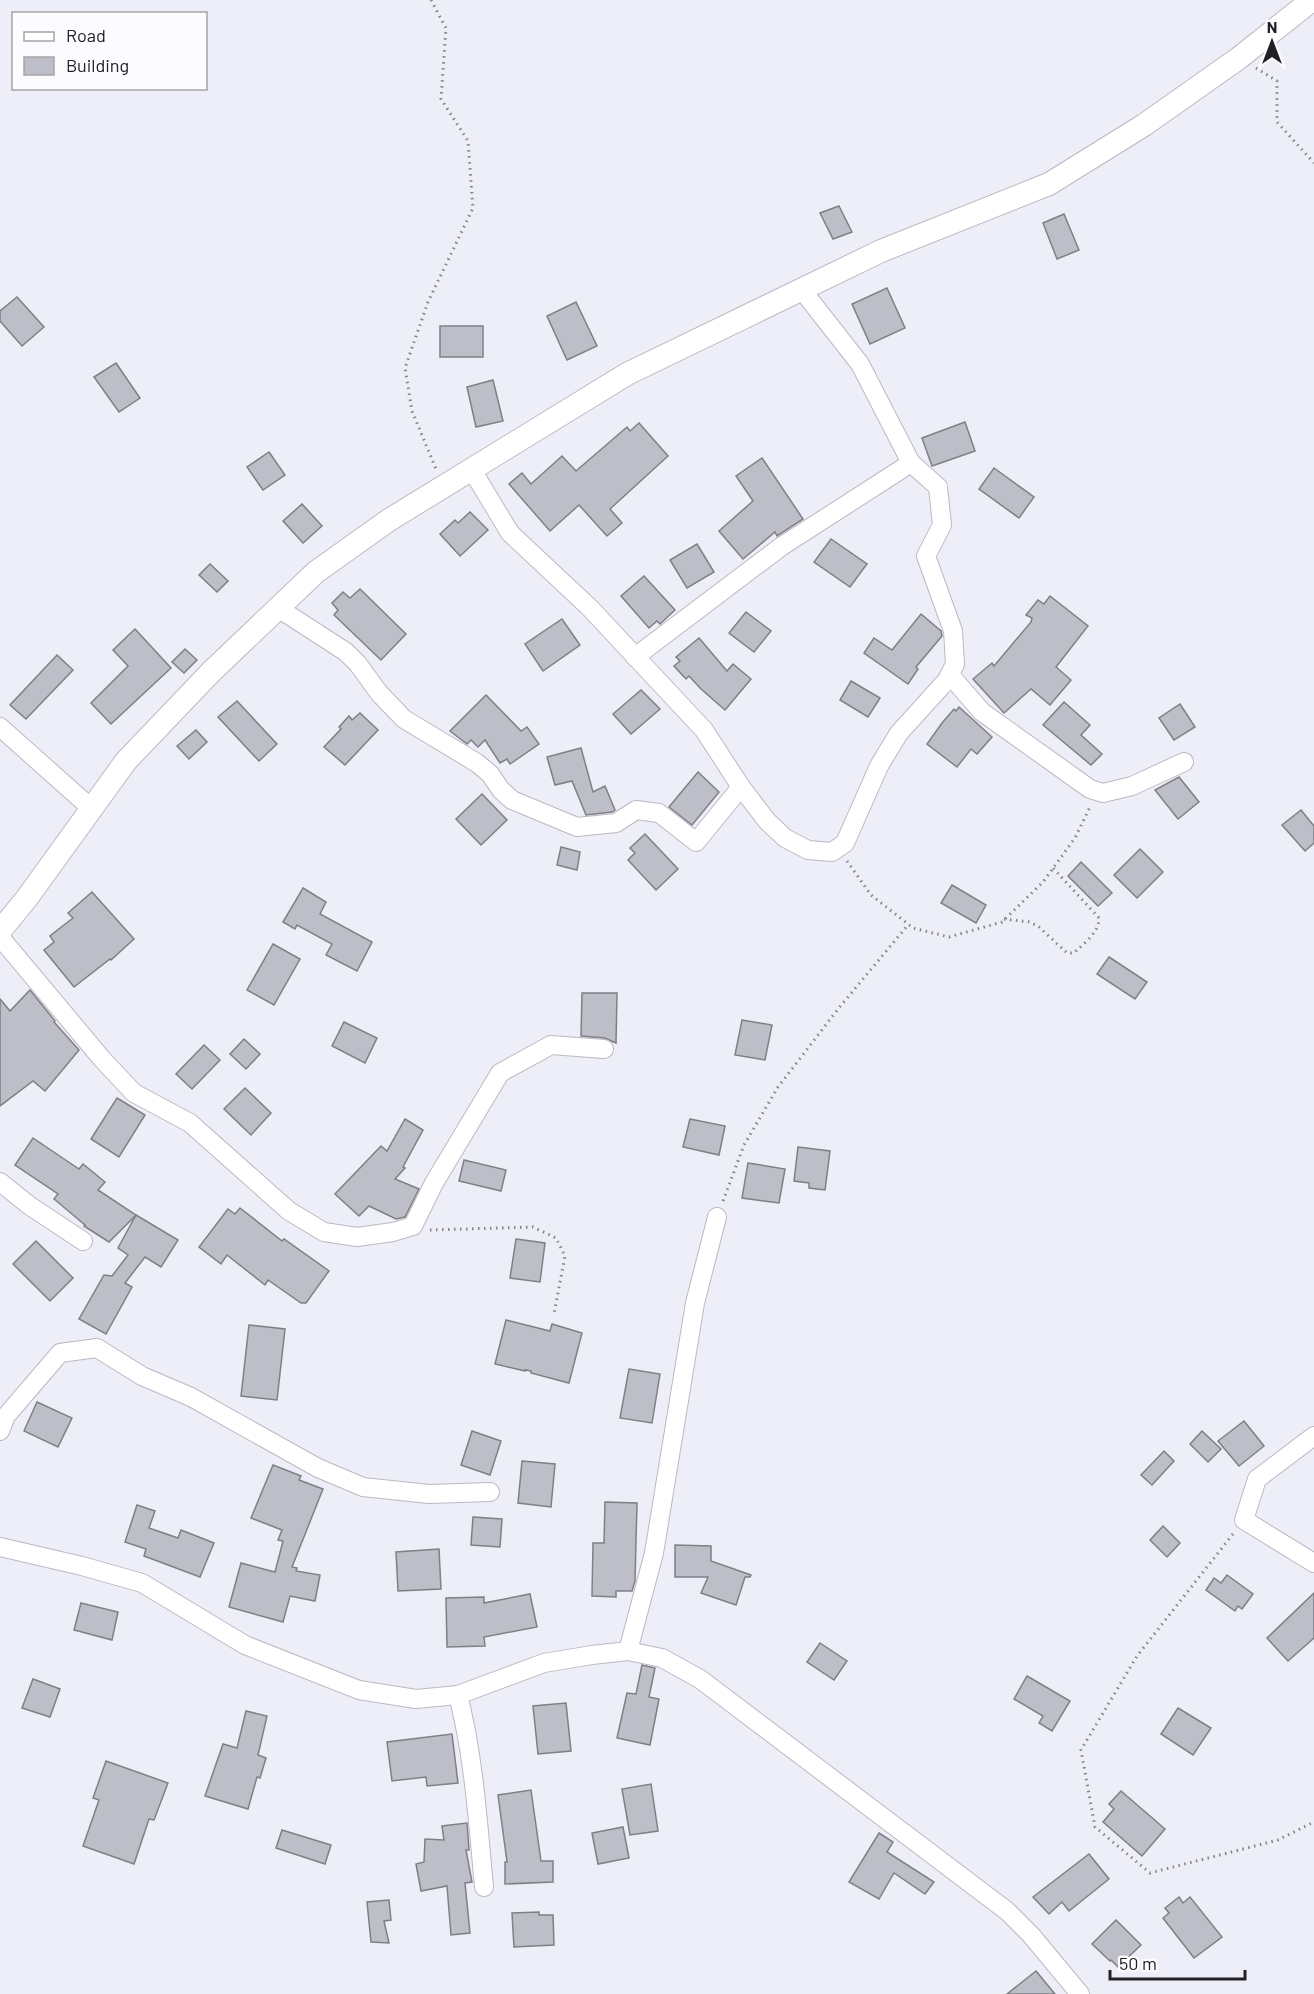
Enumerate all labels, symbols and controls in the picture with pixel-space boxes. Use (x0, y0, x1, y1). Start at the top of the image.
legend (12, 12, 207, 90)
north arrow (1242, 12, 1302, 72)
text: N (1267, 17, 1277, 36)
text: Road (66, 24, 106, 46)
text: Building (66, 54, 129, 76)
scale bar (1110, 1943, 1245, 1981)
text: 50 m (1119, 1952, 1157, 1974)

